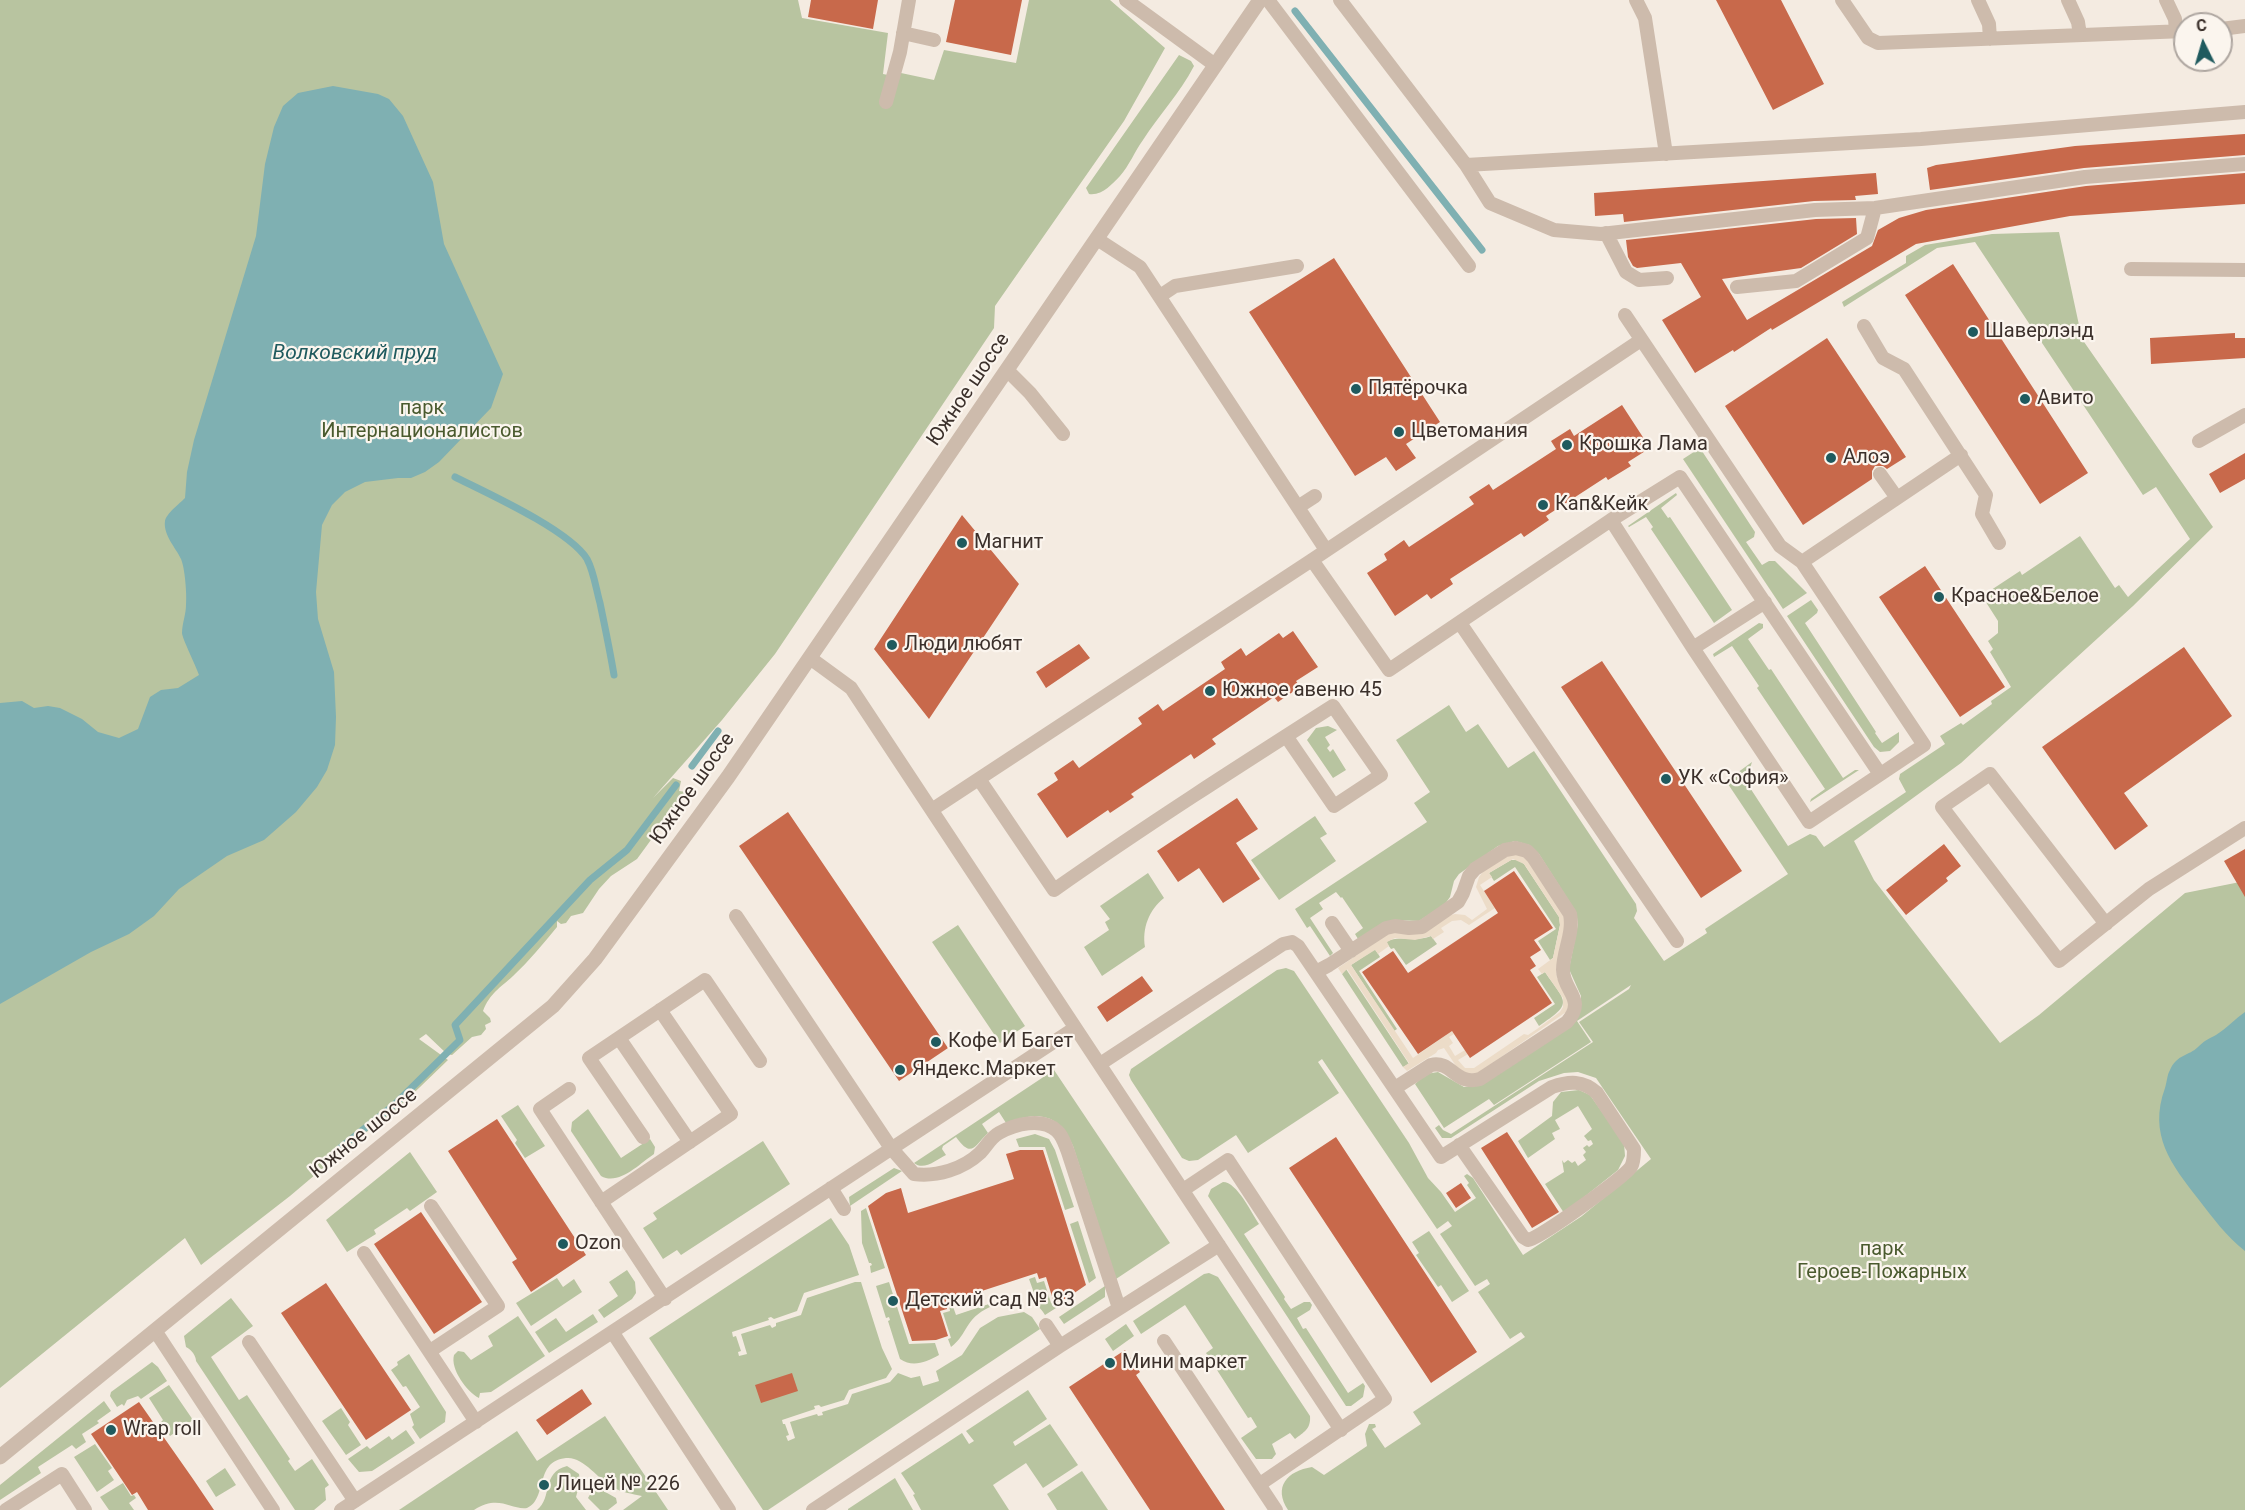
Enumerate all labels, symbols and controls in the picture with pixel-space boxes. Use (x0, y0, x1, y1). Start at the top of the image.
north arrow (2173, 12, 2233, 72)
text: С (2196, 16, 2208, 35)
place label: Шаверлэнд (1985, 320, 2094, 344)
marker: Шаверлэнд (1966, 325, 1980, 339)
street label: Южное шоссе (922, 329, 1016, 451)
water label: Волковский пруд (273, 341, 437, 367)
place label: Пятёрочка (1368, 377, 1468, 401)
marker: Пятёрочка (1349, 382, 1363, 396)
place label: Авито (2037, 387, 2094, 411)
marker: Авито (2018, 392, 2032, 406)
park label: парк Интернационалистов (321, 397, 523, 444)
place label: Цветомания (1411, 420, 1528, 444)
marker: Цветомания (1392, 425, 1406, 439)
place label: Крошка Лама (1579, 433, 1708, 457)
marker: Крошка Лама (1560, 438, 1574, 452)
place label: Алоэ (1843, 446, 1890, 470)
marker: Алоэ (1824, 451, 1838, 465)
place label: Кап&Кейк (1555, 493, 1648, 517)
marker: Кап&Кейк (1536, 498, 1550, 512)
place label: Магнит (974, 531, 1043, 555)
marker: Магнит (955, 536, 969, 550)
place label: Красное&Белое (1951, 585, 2099, 609)
marker: Красное&Белое (1932, 590, 1946, 604)
place label: Люди любят (904, 633, 1022, 657)
marker: Люди любят (885, 638, 899, 652)
place label: Южное авеню 45 (1222, 679, 1382, 703)
marker: Южное авеню 45 (1203, 684, 1217, 698)
street label: Южное шоссе (646, 729, 740, 849)
place label: УК «София» (1678, 767, 1789, 791)
marker: УК «София» (1659, 772, 1673, 786)
place label: Кофе И Багет (948, 1030, 1073, 1054)
marker: Кофе И Багет (929, 1035, 943, 1049)
place label: Яндекс.Маркет (912, 1058, 1056, 1082)
marker: Яндекс.Маркет (893, 1063, 907, 1077)
street label: Южное шоссе (306, 1084, 422, 1184)
place label: Ozon (575, 1232, 621, 1256)
marker: Ozon (556, 1237, 570, 1251)
park label: парк Героев-Пожарных (1797, 1238, 1967, 1285)
place label: Детский сад № 83 (905, 1289, 1075, 1313)
marker: Детский сад № 83 (886, 1294, 900, 1308)
place label: Мини маркет (1122, 1351, 1247, 1375)
marker: Мини маркет (1103, 1356, 1117, 1370)
place label: Wrap roll (123, 1418, 202, 1442)
marker: Wrap roll (104, 1423, 118, 1437)
place label: Лицей № 226 (556, 1473, 680, 1497)
marker: Лицей № 226 (537, 1478, 551, 1492)

